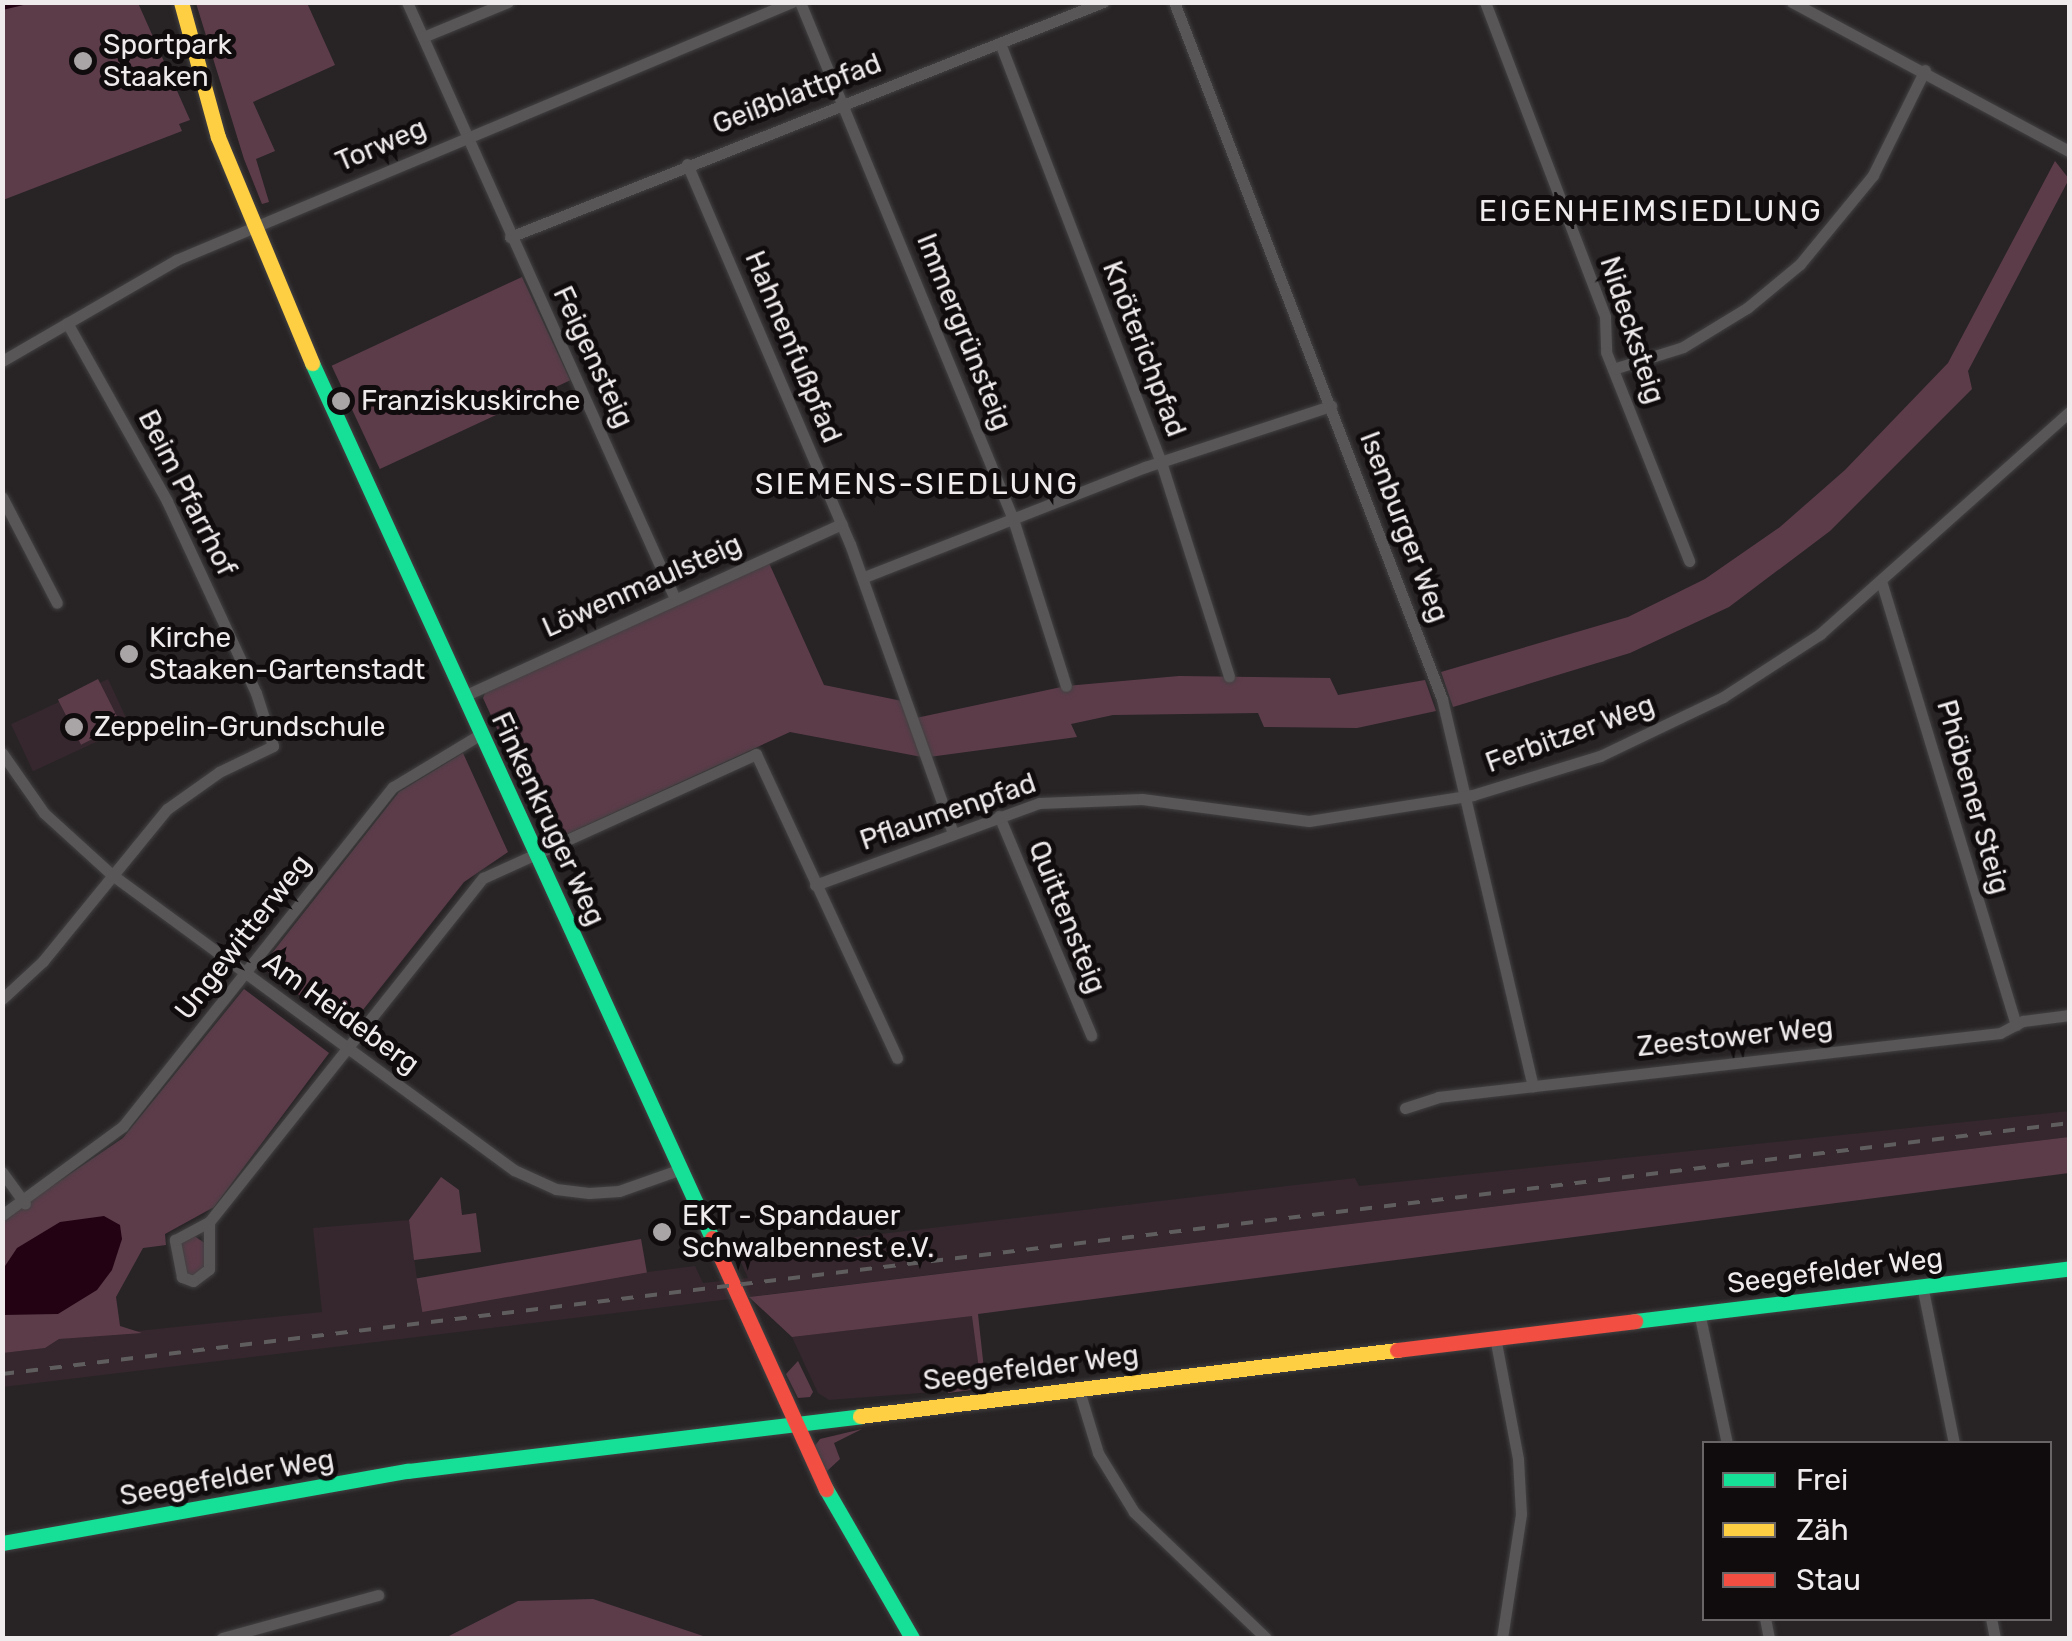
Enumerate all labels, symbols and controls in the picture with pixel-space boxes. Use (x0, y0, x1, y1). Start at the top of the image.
place label: Sportpark Staaken (103, 28, 232, 94)
street label: Geißblattpfad (708, 46, 886, 142)
marker: Sportpark Staaken (72, 50, 94, 72)
street label: Torweg (331, 111, 431, 179)
district label: EIGENHEIMSIEDLUNG (1479, 193, 1823, 229)
street label: Immergrünsteig (909, 229, 1019, 435)
street label: Hahnenfußpfad (737, 246, 849, 448)
street label: Nidecksteig (1592, 252, 1672, 408)
street label: Knöterichpfad (1095, 256, 1193, 442)
street label: Feigensteig (546, 281, 640, 433)
place label: Franziskuskirche (361, 384, 580, 418)
marker: Franziskuskirche (330, 390, 352, 412)
street label: Beim Pfarrhof (131, 404, 243, 582)
street label: Isenburger Weg (1352, 426, 1456, 628)
district label: SIEMENS-SIEDLUNG (755, 466, 1079, 502)
street label: Löwenmaulsteig (537, 527, 747, 645)
place label: Kirche Staaken-Gartenstadt (149, 621, 425, 687)
marker: Kirche Staaken-Gartenstadt (118, 643, 140, 665)
street label: Ferbitzer Weg (1481, 688, 1659, 780)
street label: Phöbener Steig (1929, 696, 2017, 898)
street label: Finkenkruger Weg (484, 707, 612, 931)
place label: Zeppelin-Grundschule (94, 710, 386, 744)
marker: Zeppelin-Grundschule (63, 716, 85, 738)
street label: Pflaumenpfad (856, 766, 1040, 858)
street label: Quittensteig (1021, 836, 1113, 998)
street label: Ungewitterweg (168, 848, 318, 1026)
street label: Am Heideberg (256, 945, 426, 1081)
street label: Zeestower Weg (1635, 1010, 1835, 1064)
place label: EKT - Spandauer Schwalbennest e.V. (682, 1199, 934, 1265)
marker: EKT - Spandauer Schwalbennest e.V. (651, 1221, 673, 1243)
street label: Seegefelder Weg (1725, 1241, 1945, 1301)
street label: Seegefelder Weg (921, 1338, 1141, 1398)
legend (1702, 1441, 2052, 1621)
street label: Seegefelder Weg (117, 1443, 337, 1513)
text: Frei (1796, 1462, 1848, 1498)
text: Zäh (1796, 1512, 1849, 1548)
text: Stau (1796, 1562, 1861, 1598)

